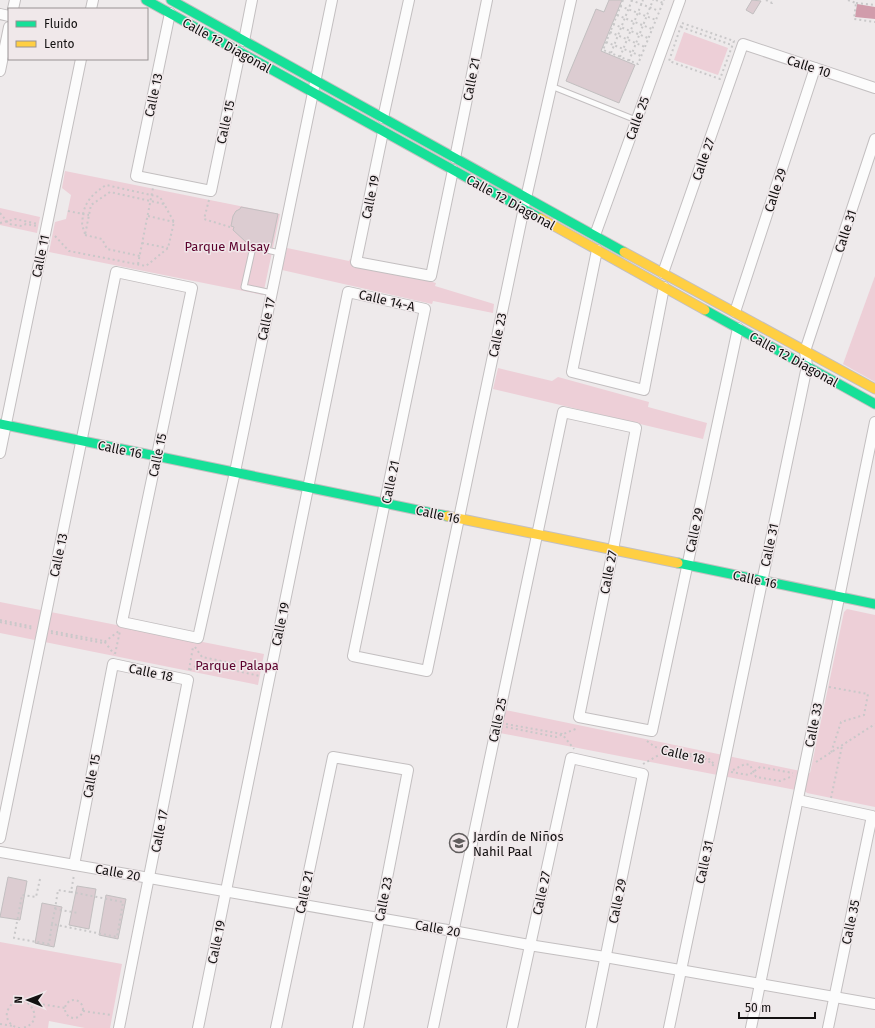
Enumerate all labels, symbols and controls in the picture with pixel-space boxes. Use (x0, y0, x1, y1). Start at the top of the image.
legend (8, 8, 148, 60)
street label: Calle 12 Diagonal (180, 15, 274, 76)
text: Fluido (44, 17, 78, 31)
text: Lento (44, 37, 74, 51)
street label: Calle 10 (785, 52, 833, 81)
street label: Calle 21 (460, 56, 483, 102)
street label: Calle 13 (142, 72, 165, 118)
street label: Calle 25 (623, 94, 652, 142)
street label: Calle 15 (214, 99, 237, 145)
street label: Calle 27 (689, 136, 718, 183)
street label: Calle 29 (761, 166, 790, 214)
street label: Calle 12 Diagonal (464, 172, 558, 233)
street label: Calle 19 (359, 174, 382, 220)
street label: Calle 31 (832, 208, 859, 254)
street label: Calle 11 (29, 233, 52, 279)
park label: Parque Mulsay (184, 239, 270, 254)
street label: Calle 14-A (357, 287, 417, 314)
street label: Calle 17 (255, 296, 278, 342)
street label: Calle 23 (485, 312, 510, 359)
street label: Calle 12 Diagonal (747, 329, 841, 390)
street label: Calle 15 (146, 432, 169, 478)
street label: Calle 16 (96, 438, 143, 461)
street label: Calle 21 (379, 459, 402, 505)
street label: Calle 16 (414, 503, 461, 526)
street label: Calle 29 (682, 506, 707, 554)
street label: Calle 31 (758, 522, 781, 568)
street label: Calle 13 (47, 532, 70, 578)
street label: Calle 27 (597, 549, 620, 595)
street label: Calle 16 (731, 568, 778, 591)
street label: Calle 19 (269, 601, 292, 647)
park label: Parque Palapa (195, 658, 279, 673)
street label: Calle 18 (127, 660, 174, 684)
street label: Calle 25 (485, 696, 510, 744)
street label: Calle 33 (802, 702, 825, 749)
street label: Calle 18 (659, 742, 706, 767)
street label: Calle 15 (80, 753, 103, 799)
street label: Calle 17 (148, 808, 171, 854)
place label: Jardín de Niños Nahil Paal (473, 829, 563, 859)
school or university icon: Jardín de Niños Nahil Paal (448, 832, 470, 854)
street label: Calle 31 (693, 839, 716, 885)
street label: Calle 20 (94, 861, 142, 884)
street label: Calle 21 (293, 869, 316, 915)
street label: Calle 27 (530, 870, 553, 916)
street label: Calle 23 (372, 876, 395, 923)
street label: Calle 29 (605, 877, 630, 925)
street label: Calle 35 (838, 898, 863, 946)
street label: Calle 20 (414, 917, 462, 940)
street label: Calle 19 (205, 919, 228, 965)
north arrow (8, 980, 48, 1020)
scale bar (739, 994, 815, 1020)
text: N (12, 996, 25, 1004)
text: 50 m (745, 1001, 771, 1015)

